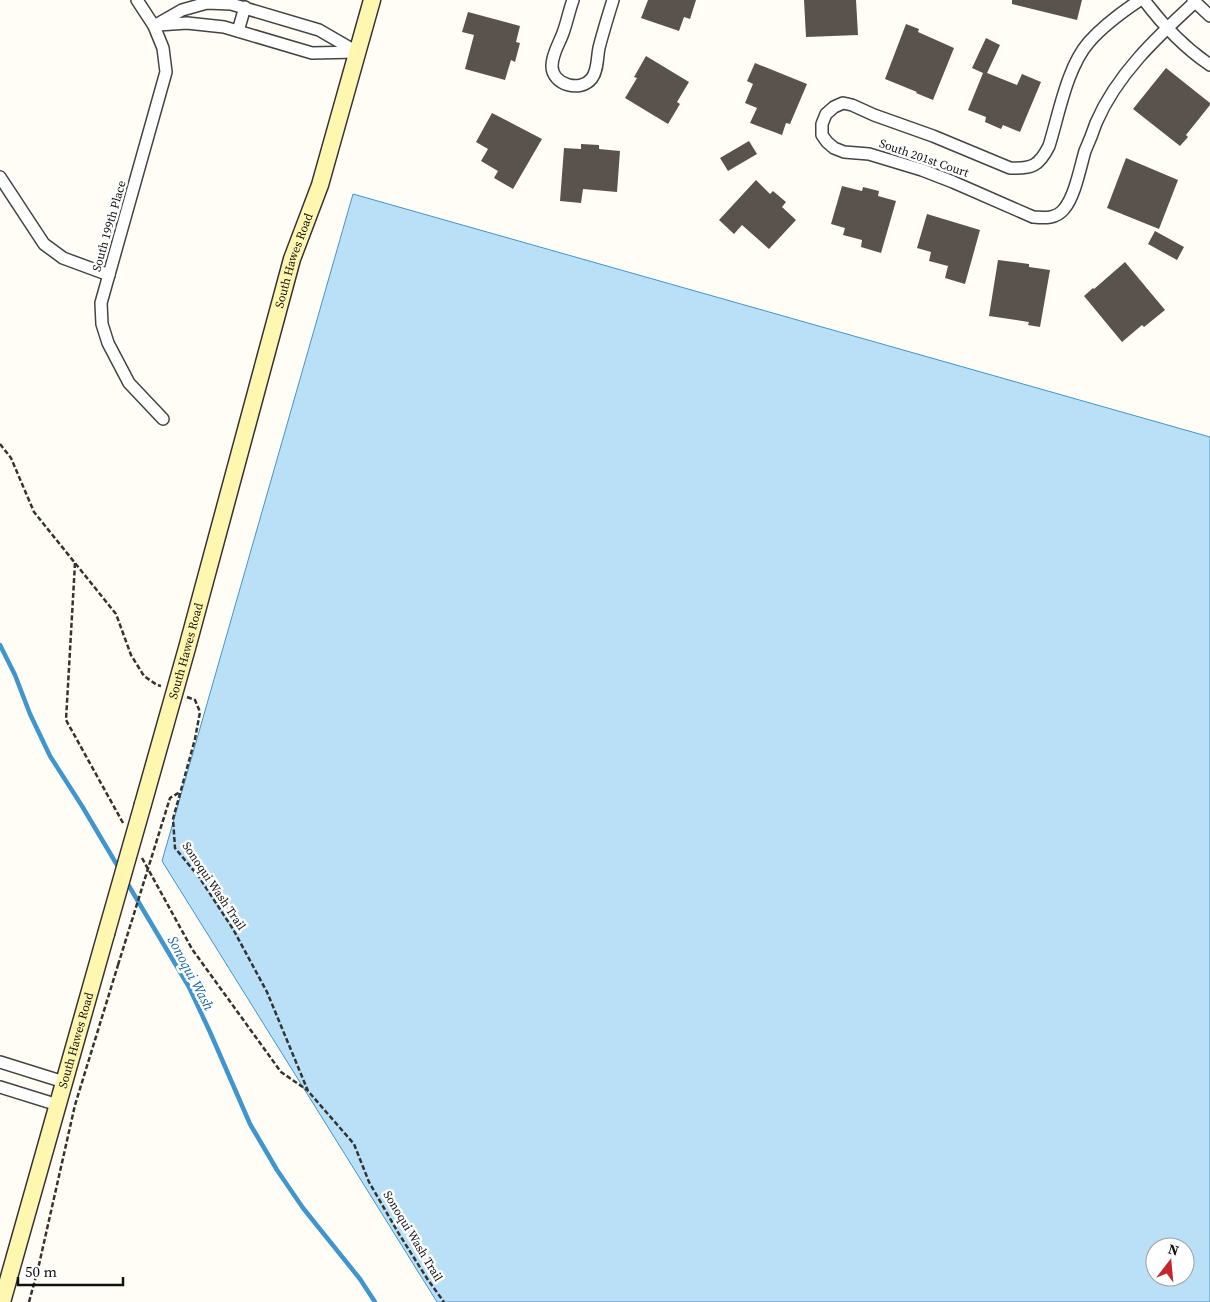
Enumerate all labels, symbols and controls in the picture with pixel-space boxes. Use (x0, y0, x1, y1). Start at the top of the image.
street label: South 201st Court (877, 135, 971, 181)
street label: South 199th Place (88, 179, 130, 273)
street label: South Hawes Road (271, 211, 317, 310)
street label: South Hawes Road (165, 601, 207, 701)
street label: Sonoqui Wash Trail (179, 839, 250, 934)
water label: Sonoqui Wash (163, 932, 219, 1014)
street label: South Hawes Road (55, 990, 97, 1090)
street label: Sonoqui Wash Trail (380, 1188, 447, 1285)
north arrow (1145, 1237, 1195, 1287)
text: N (1166, 1238, 1181, 1261)
scale bar (18, 1254, 122, 1286)
text: 50 m (25, 1261, 57, 1282)

